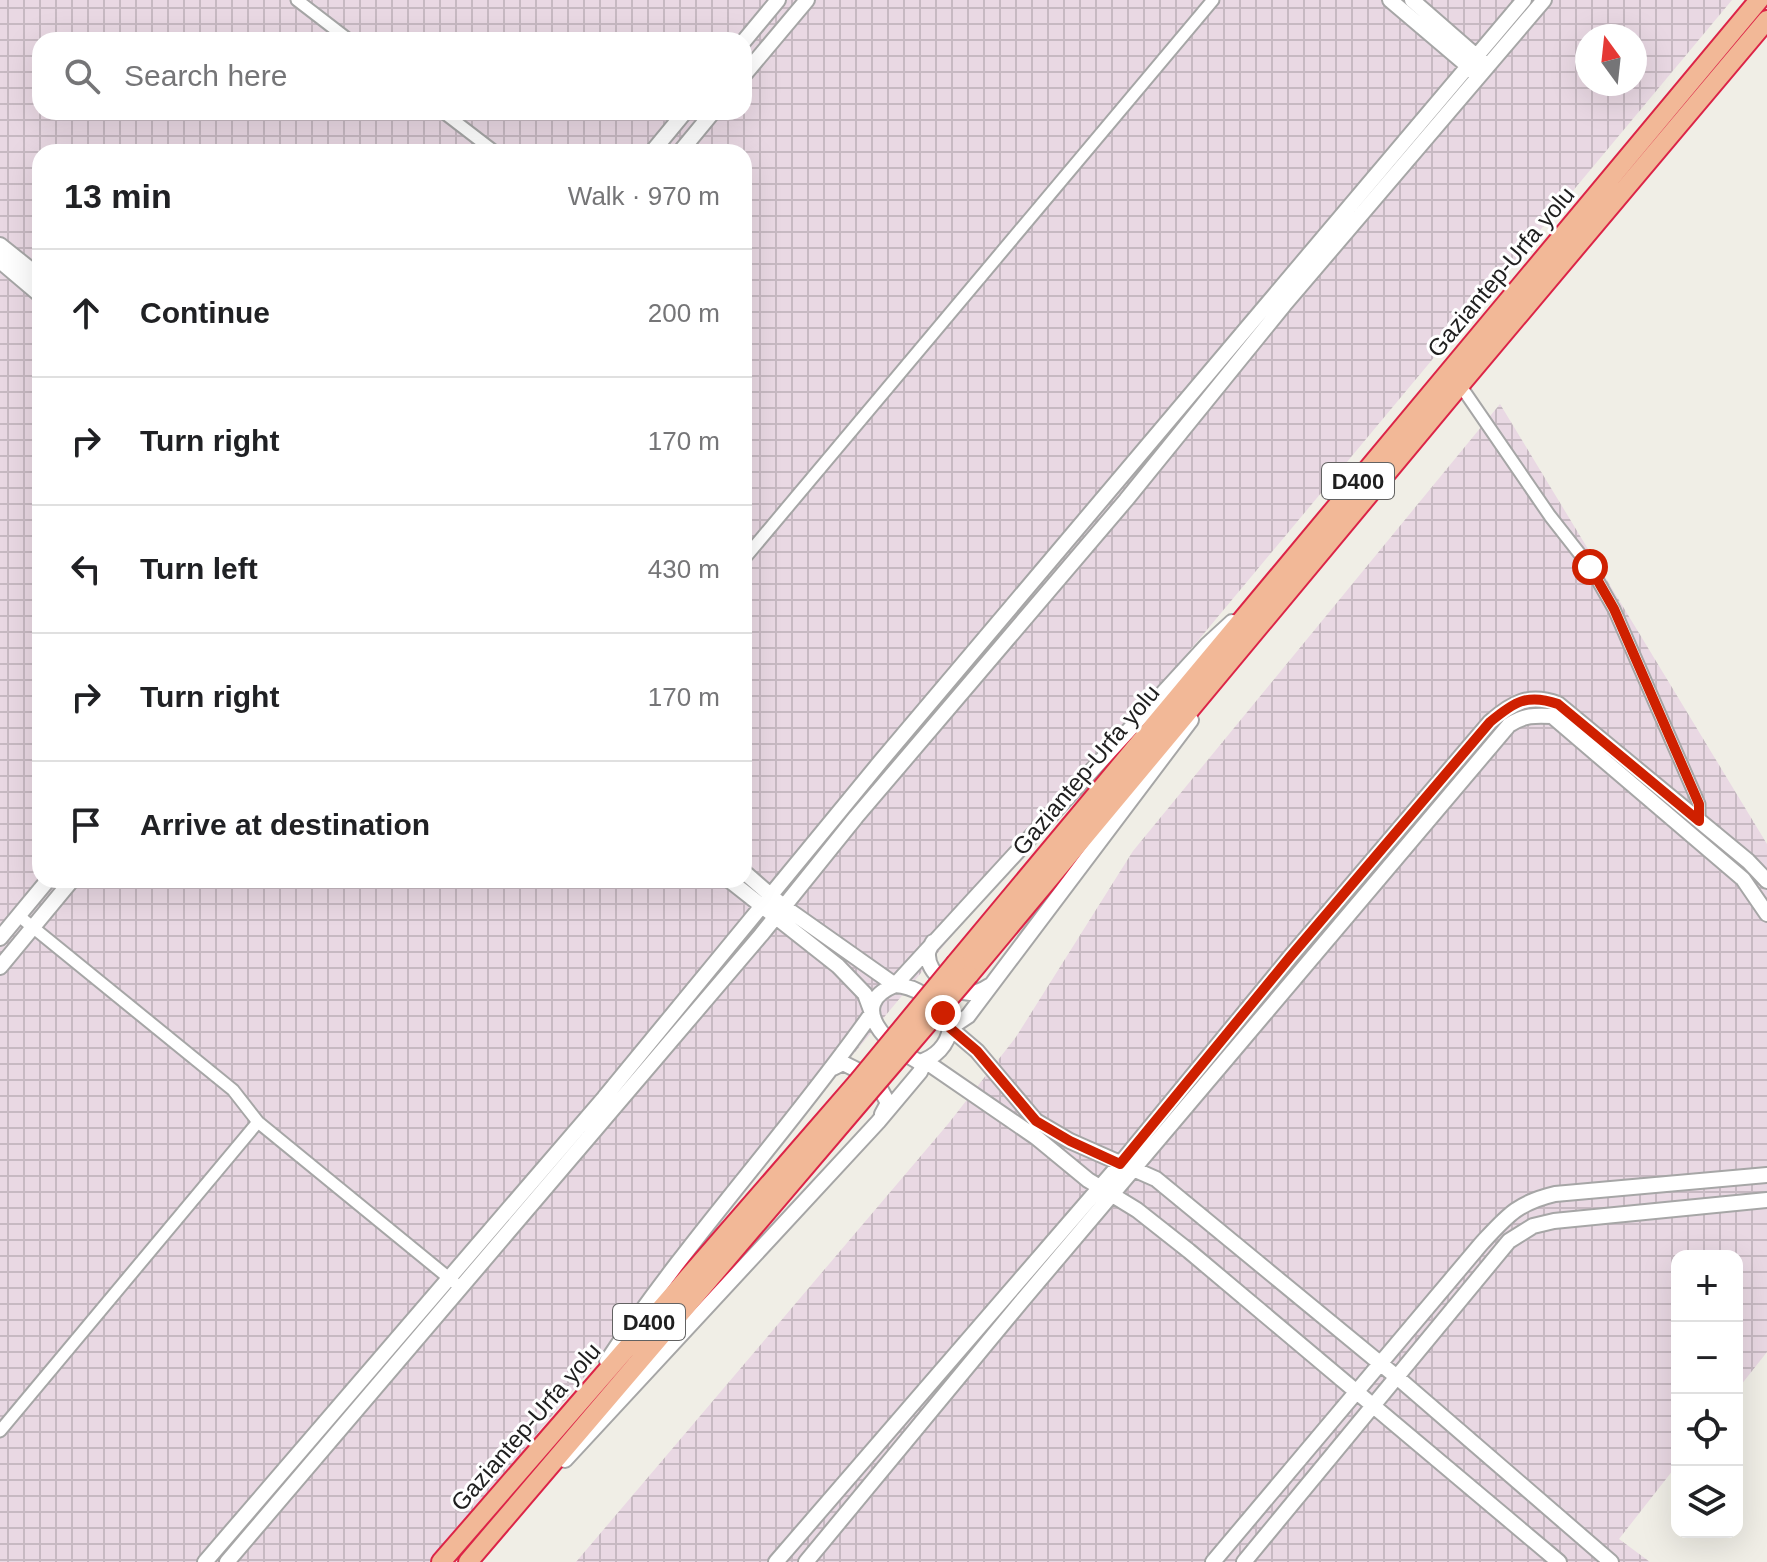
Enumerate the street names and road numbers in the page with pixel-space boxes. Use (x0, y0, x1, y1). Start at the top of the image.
street label: Gaziantep-Urfa yolu (1422, 181, 1580, 362)
road number: D400 (1322, 463, 1394, 499)
street label: Gaziantep-Urfa yolu (1007, 679, 1165, 860)
road number: D400 (613, 1304, 685, 1340)
street label: Gaziantep-Urfa yolu (445, 1337, 606, 1516)

